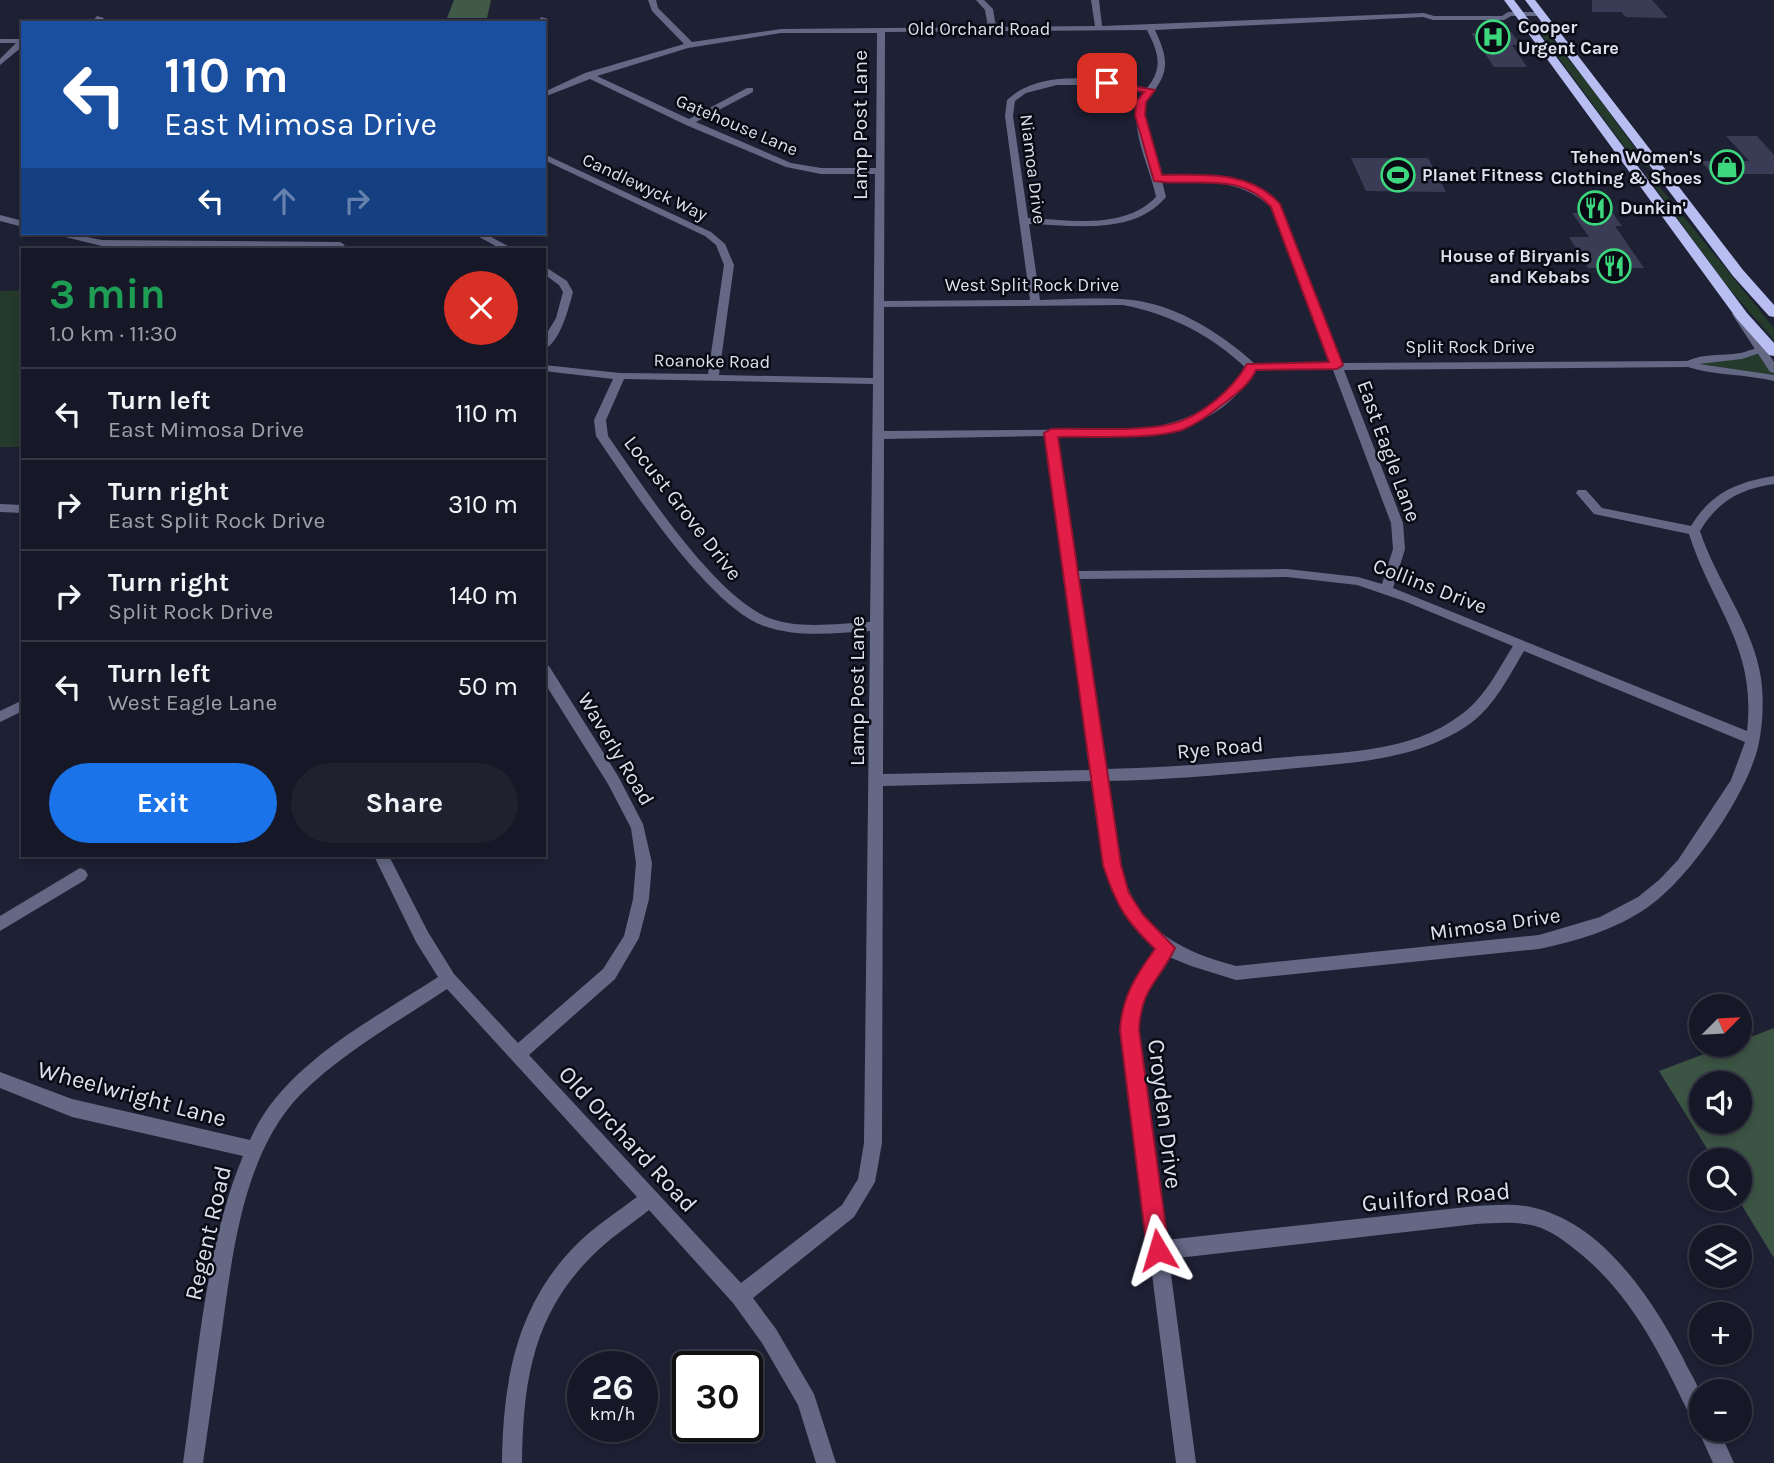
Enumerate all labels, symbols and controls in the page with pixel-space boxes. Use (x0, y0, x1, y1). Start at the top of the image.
place label: Cooper Urgent Care (1518, 16, 1619, 59)
street label: Old Orchard Road (908, 18, 1050, 40)
hospital icon: Cooper Urgent Care (1474, 18, 1512, 56)
text: 110 m (164, 47, 289, 104)
icon: left (49, 49, 140, 140)
street label: Lamp Post Lane (848, 50, 872, 200)
pin (1077, 53, 1137, 113)
icon: arrive (1088, 64, 1126, 102)
street label: Gatehouse Lane (673, 89, 801, 161)
text: East Mimosa Drive (164, 106, 437, 143)
street label: Niamoa Drive (1015, 113, 1051, 225)
place label: Tehen Women's Clothing & Shoes (1551, 146, 1702, 189)
street label: Candlewyck Way (579, 148, 712, 226)
shop icon: Tehen Women's Clothing & Shoes (1708, 148, 1746, 186)
sports icon: Planet Fitness (1379, 156, 1417, 194)
place label: Planet Fitness (1422, 164, 1543, 186)
icon: left (192, 182, 230, 220)
icon: ahead (265, 182, 303, 220)
icon: right (338, 182, 376, 220)
restaurant icon: Dunkin' (1576, 189, 1614, 227)
place label: Dunkin' (1620, 197, 1686, 219)
place label: House of Biryanis and Kebabs (1440, 245, 1590, 288)
restaurant icon: House of Biryanis and Kebabs (1595, 247, 1633, 285)
text: 3 min (49, 269, 166, 319)
button: close (444, 271, 518, 345)
street label: West Split Rock Drive (945, 274, 1119, 296)
text: 1.0 km · 11:30 (49, 320, 177, 347)
street label: Split Rock Drive (1405, 336, 1535, 358)
street label: Roanoke Road (654, 349, 770, 373)
street label: East Eagle Lane (1352, 377, 1426, 525)
text: Turn left (108, 385, 210, 416)
icon: left (49, 395, 87, 433)
text: 110 m (455, 398, 518, 429)
text: East Mimosa Drive (108, 416, 304, 443)
street label: Locust Grove Drive (619, 431, 747, 585)
text: Turn right (108, 476, 229, 507)
icon: right (49, 486, 87, 524)
text: 310 m (448, 489, 518, 520)
text: East Split Rock Drive (108, 507, 325, 534)
street label: Collins Drive (1370, 553, 1490, 619)
text: Turn right (108, 567, 229, 598)
icon: right (49, 577, 87, 615)
text: 140 m (449, 580, 518, 611)
text: Split Rock Drive (108, 598, 273, 625)
street label: Lamp Post Lane (845, 616, 869, 766)
text: Turn left (108, 658, 210, 689)
icon: left (49, 668, 87, 706)
text: 50 m (457, 671, 518, 702)
street label: Waverly Road (573, 688, 659, 810)
text: West Eagle Lane (108, 689, 277, 716)
street label: Rye Road (1176, 732, 1264, 764)
button: Exit (49, 763, 277, 843)
button: Share (291, 763, 518, 843)
street label: Mimosa Drive (1428, 903, 1562, 945)
north arrow (1689, 994, 1752, 1057)
map controls (1689, 994, 1752, 1442)
street label: Croyden Drive (1142, 1038, 1188, 1190)
street label: Wheelwright Lane (34, 1055, 230, 1133)
street label: Old Orchard Road (553, 1060, 703, 1218)
button: sound (1689, 1071, 1752, 1134)
button: search (1689, 1148, 1752, 1211)
street label: Regent Road (179, 1163, 237, 1303)
street label: Guilford Road (1361, 1177, 1511, 1217)
position arrow (1121, 1213, 1195, 1287)
button: layers (1689, 1225, 1752, 1288)
button: + (1689, 1302, 1752, 1365)
speed limit sign: 30 (672, 1351, 763, 1442)
text: 26 (591, 1367, 634, 1408)
button: − (1689, 1379, 1752, 1442)
text: km/h (590, 1403, 635, 1425)

